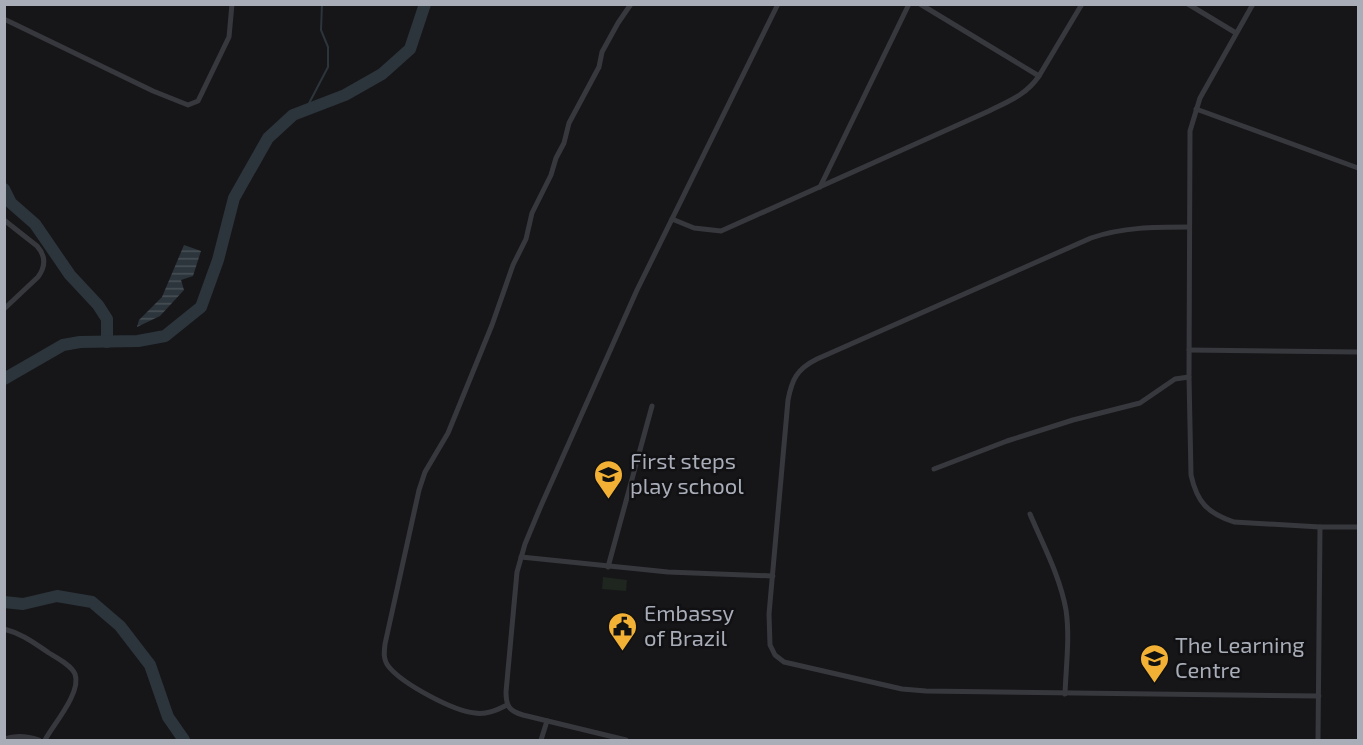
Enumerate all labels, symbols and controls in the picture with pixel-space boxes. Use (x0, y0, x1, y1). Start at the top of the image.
place label: First steps play school (630, 447, 744, 498)
school or university icon: First steps play school (593, 458, 625, 500)
place label: Embassy of Brazil (644, 599, 734, 650)
public building icon: Embassy of Brazil (607, 610, 639, 652)
place label: The Learning Centre (1175, 631, 1305, 682)
school or university icon: The Learning Centre (1138, 642, 1170, 684)

